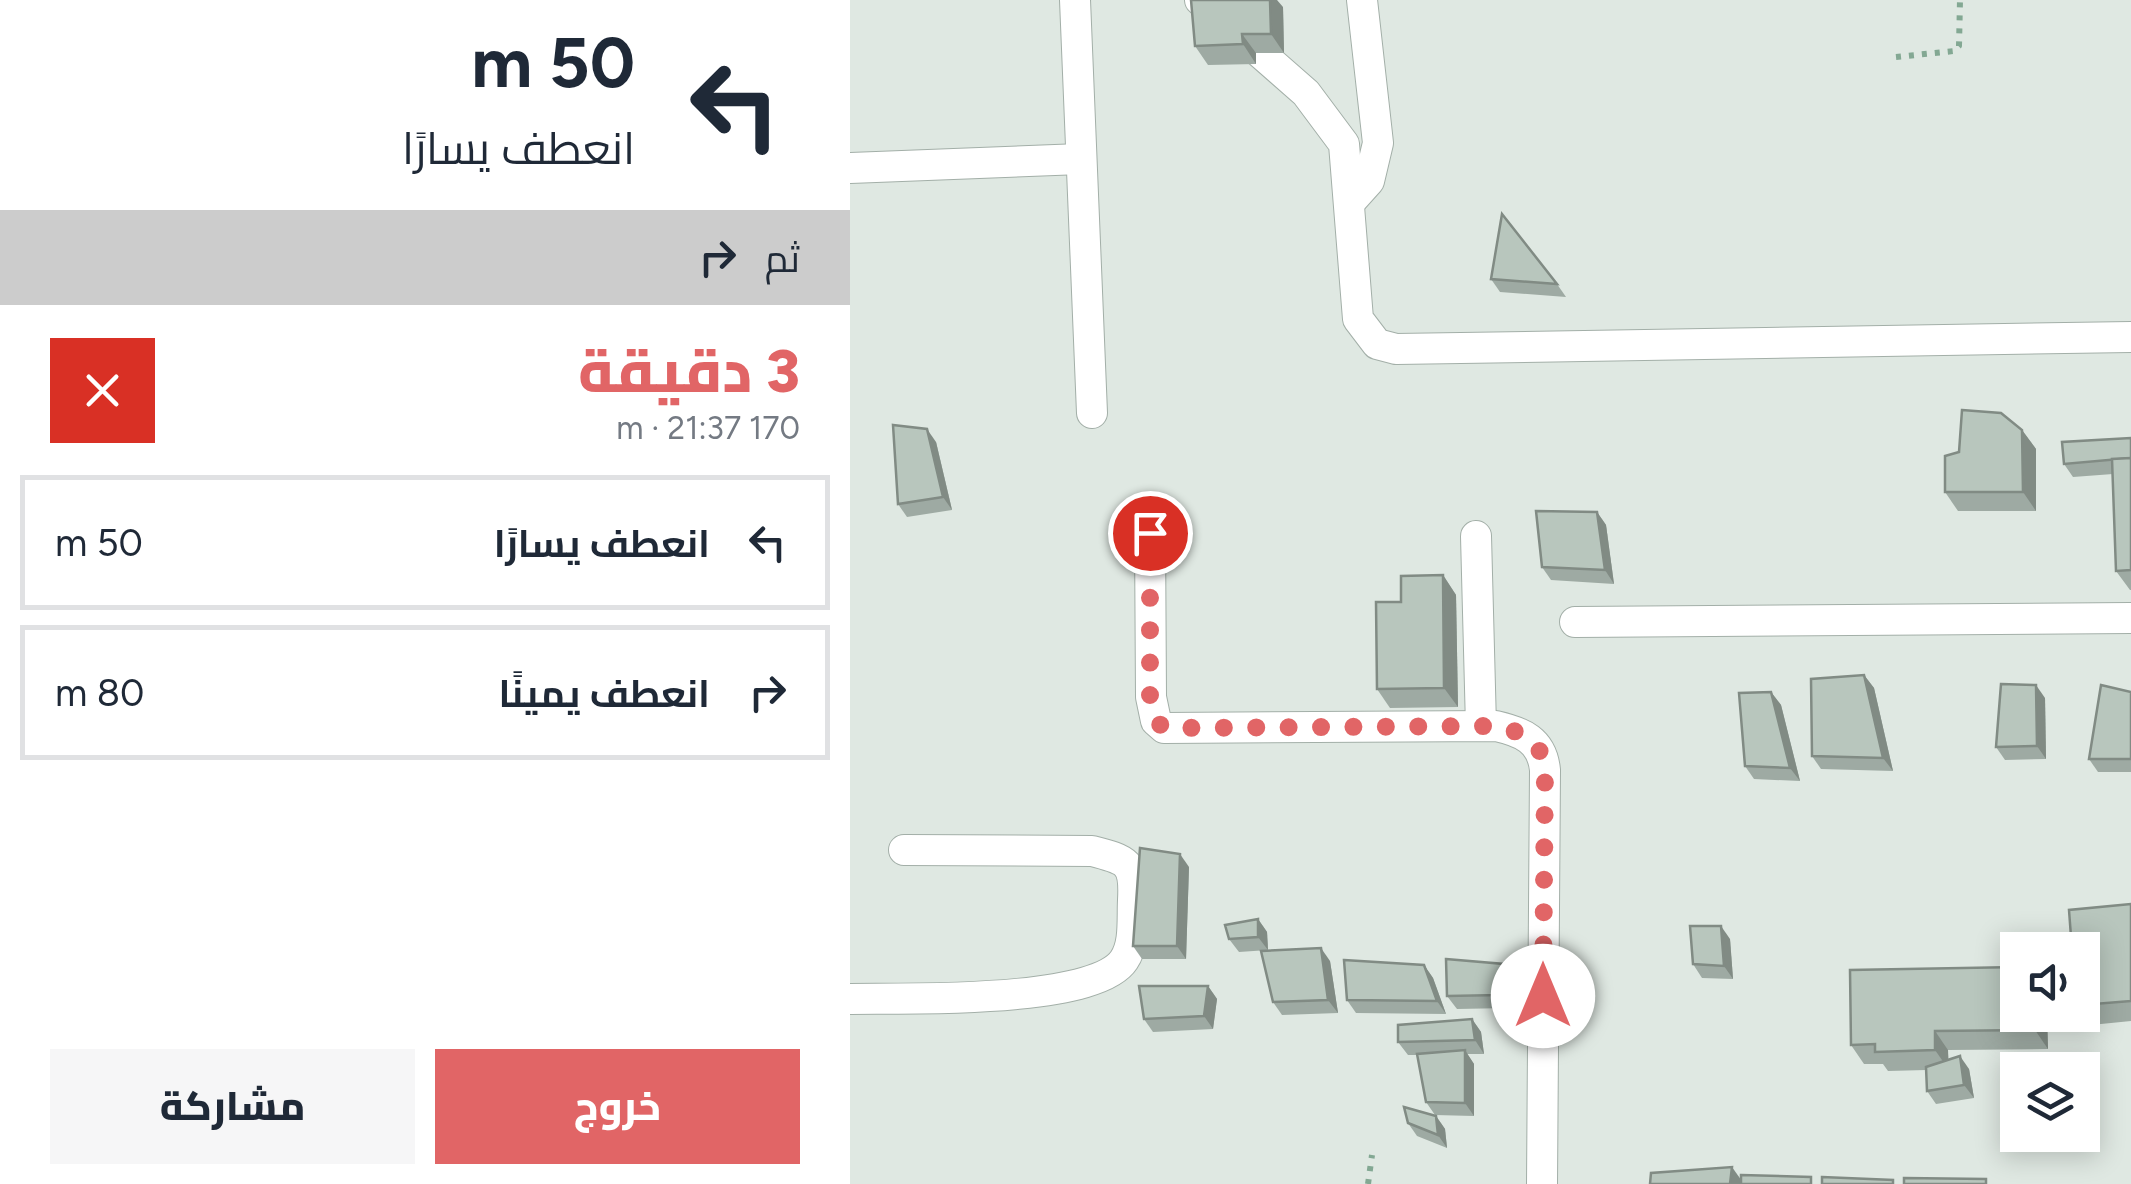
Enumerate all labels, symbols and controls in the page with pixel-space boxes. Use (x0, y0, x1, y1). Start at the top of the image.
text: 50 m (471, 20, 635, 105)
icon: left (670, 40, 800, 170)
text: انعطف يسارًا (402, 121, 635, 175)
icon: right (690, 230, 745, 285)
text: ثم (765, 236, 800, 282)
text: 3 دقيقة (578, 335, 800, 407)
button: close (50, 338, 155, 443)
text: 170 m · 21:37 (616, 409, 800, 447)
pin (1108, 491, 1193, 576)
icon: arrive (1123, 506, 1178, 561)
icon: left (740, 515, 795, 570)
text: 50 m (55, 520, 143, 566)
text: انعطف يسارًا (494, 521, 710, 567)
icon: right (740, 665, 795, 720)
text: 80 m (55, 670, 144, 716)
text: انعطف يمينًا (498, 671, 710, 717)
map controls (2000, 932, 2100, 1152)
button: sound (2000, 932, 2100, 1032)
position arrow (1491, 944, 1595, 1048)
button: مشاركة (50, 1049, 415, 1164)
button: خروج (435, 1049, 800, 1164)
button: layers (2000, 1052, 2100, 1152)

